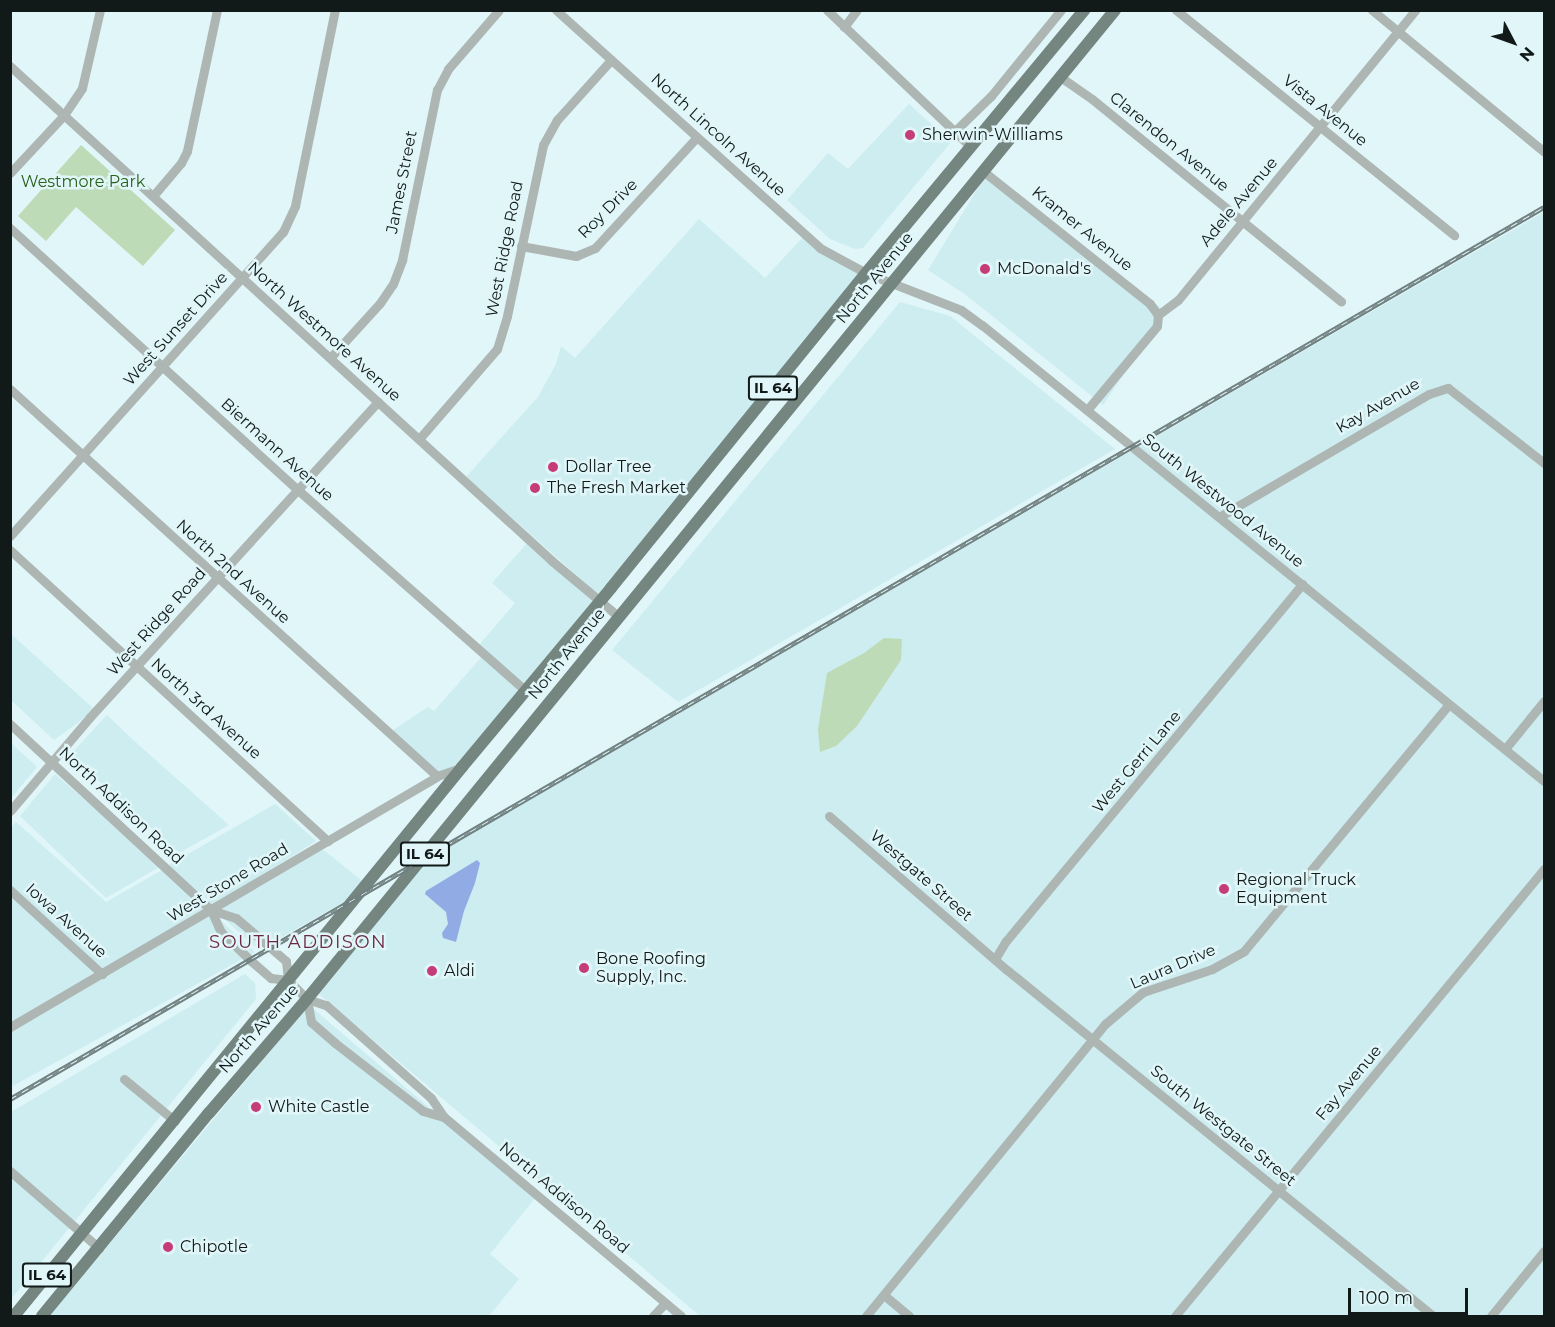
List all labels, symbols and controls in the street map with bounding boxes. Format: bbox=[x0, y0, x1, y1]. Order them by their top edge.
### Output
north arrow bbox=[1483, 12, 1543, 72]
text: N bbox=[1516, 43, 1538, 65]
street label: North Lincoln Avenue bbox=[647, 70, 789, 200]
street label: Vista Avenue bbox=[1279, 71, 1371, 151]
street label: Clarendon Avenue bbox=[1105, 88, 1233, 196]
place label: Sherwin-Williams bbox=[922, 125, 1063, 145]
marker: Sherwin-Williams bbox=[903, 128, 917, 142]
street label: James Street bbox=[383, 129, 421, 235]
street label: Adele Avenue bbox=[1196, 154, 1282, 250]
park label: Westmore Park bbox=[21, 172, 145, 192]
street label: Roy Drive bbox=[574, 175, 642, 243]
street label: West Ridge Road bbox=[482, 179, 528, 319]
street label: Kramer Avenue bbox=[1028, 183, 1136, 275]
street label: North Avenue bbox=[832, 229, 918, 327]
street label: North Westmore Avenue bbox=[243, 258, 405, 406]
place label: McDonald's bbox=[997, 259, 1091, 279]
marker: McDonald's bbox=[978, 262, 992, 276]
street label: West Sunset Drive bbox=[120, 268, 232, 390]
street label: Kay Avenue bbox=[1333, 374, 1423, 438]
road number: IL 64 bbox=[748, 376, 798, 400]
street label: Biermann Avenue bbox=[217, 394, 337, 506]
street label: South Westwood Avenue bbox=[1138, 430, 1308, 572]
place label: Dollar Tree bbox=[565, 457, 651, 477]
marker: Dollar Tree bbox=[546, 460, 560, 474]
place label: The Fresh Market bbox=[547, 478, 686, 498]
marker: The Fresh Market bbox=[528, 481, 542, 495]
street label: North 2nd Avenue bbox=[172, 516, 294, 628]
street label: West Ridge Road bbox=[104, 564, 210, 680]
street label: North Avenue bbox=[524, 605, 610, 703]
street label: North 3rd Avenue bbox=[147, 654, 265, 764]
street label: West Gerri Lane bbox=[1089, 707, 1185, 817]
street label: North Addison Road bbox=[55, 743, 187, 869]
street label: Westgate Street bbox=[866, 826, 976, 926]
street label: West Stone Road bbox=[164, 839, 292, 927]
road number: IL 64 bbox=[400, 842, 450, 866]
place label: Regional Truck Equipment bbox=[1236, 870, 1356, 908]
street label: Iowa Avenue bbox=[22, 880, 110, 962]
marker: Regional Truck Equipment bbox=[1217, 882, 1231, 896]
district label: SOUTH ADDISON bbox=[209, 931, 387, 953]
street label: Laura Drive bbox=[1127, 940, 1219, 994]
place label: Bone Roofing Supply, Inc. bbox=[596, 949, 706, 987]
place label: Aldi bbox=[444, 961, 475, 981]
marker: Bone Roofing Supply, Inc. bbox=[577, 961, 591, 975]
marker: Aldi bbox=[425, 964, 439, 978]
street label: North Avenue bbox=[215, 981, 303, 1077]
street label: Fay Avenue bbox=[1312, 1042, 1386, 1124]
street label: South Westgate Street bbox=[1146, 1061, 1300, 1191]
place label: White Castle bbox=[268, 1097, 369, 1117]
marker: White Castle bbox=[249, 1100, 263, 1114]
street label: North Addison Road bbox=[495, 1138, 633, 1258]
place label: Chipotle bbox=[180, 1237, 248, 1257]
marker: Chipotle bbox=[161, 1240, 175, 1254]
road number: IL 64 bbox=[22, 1263, 72, 1287]
scale bar bbox=[1351, 1276, 1471, 1314]
text: 100 m bbox=[1359, 1287, 1413, 1309]

